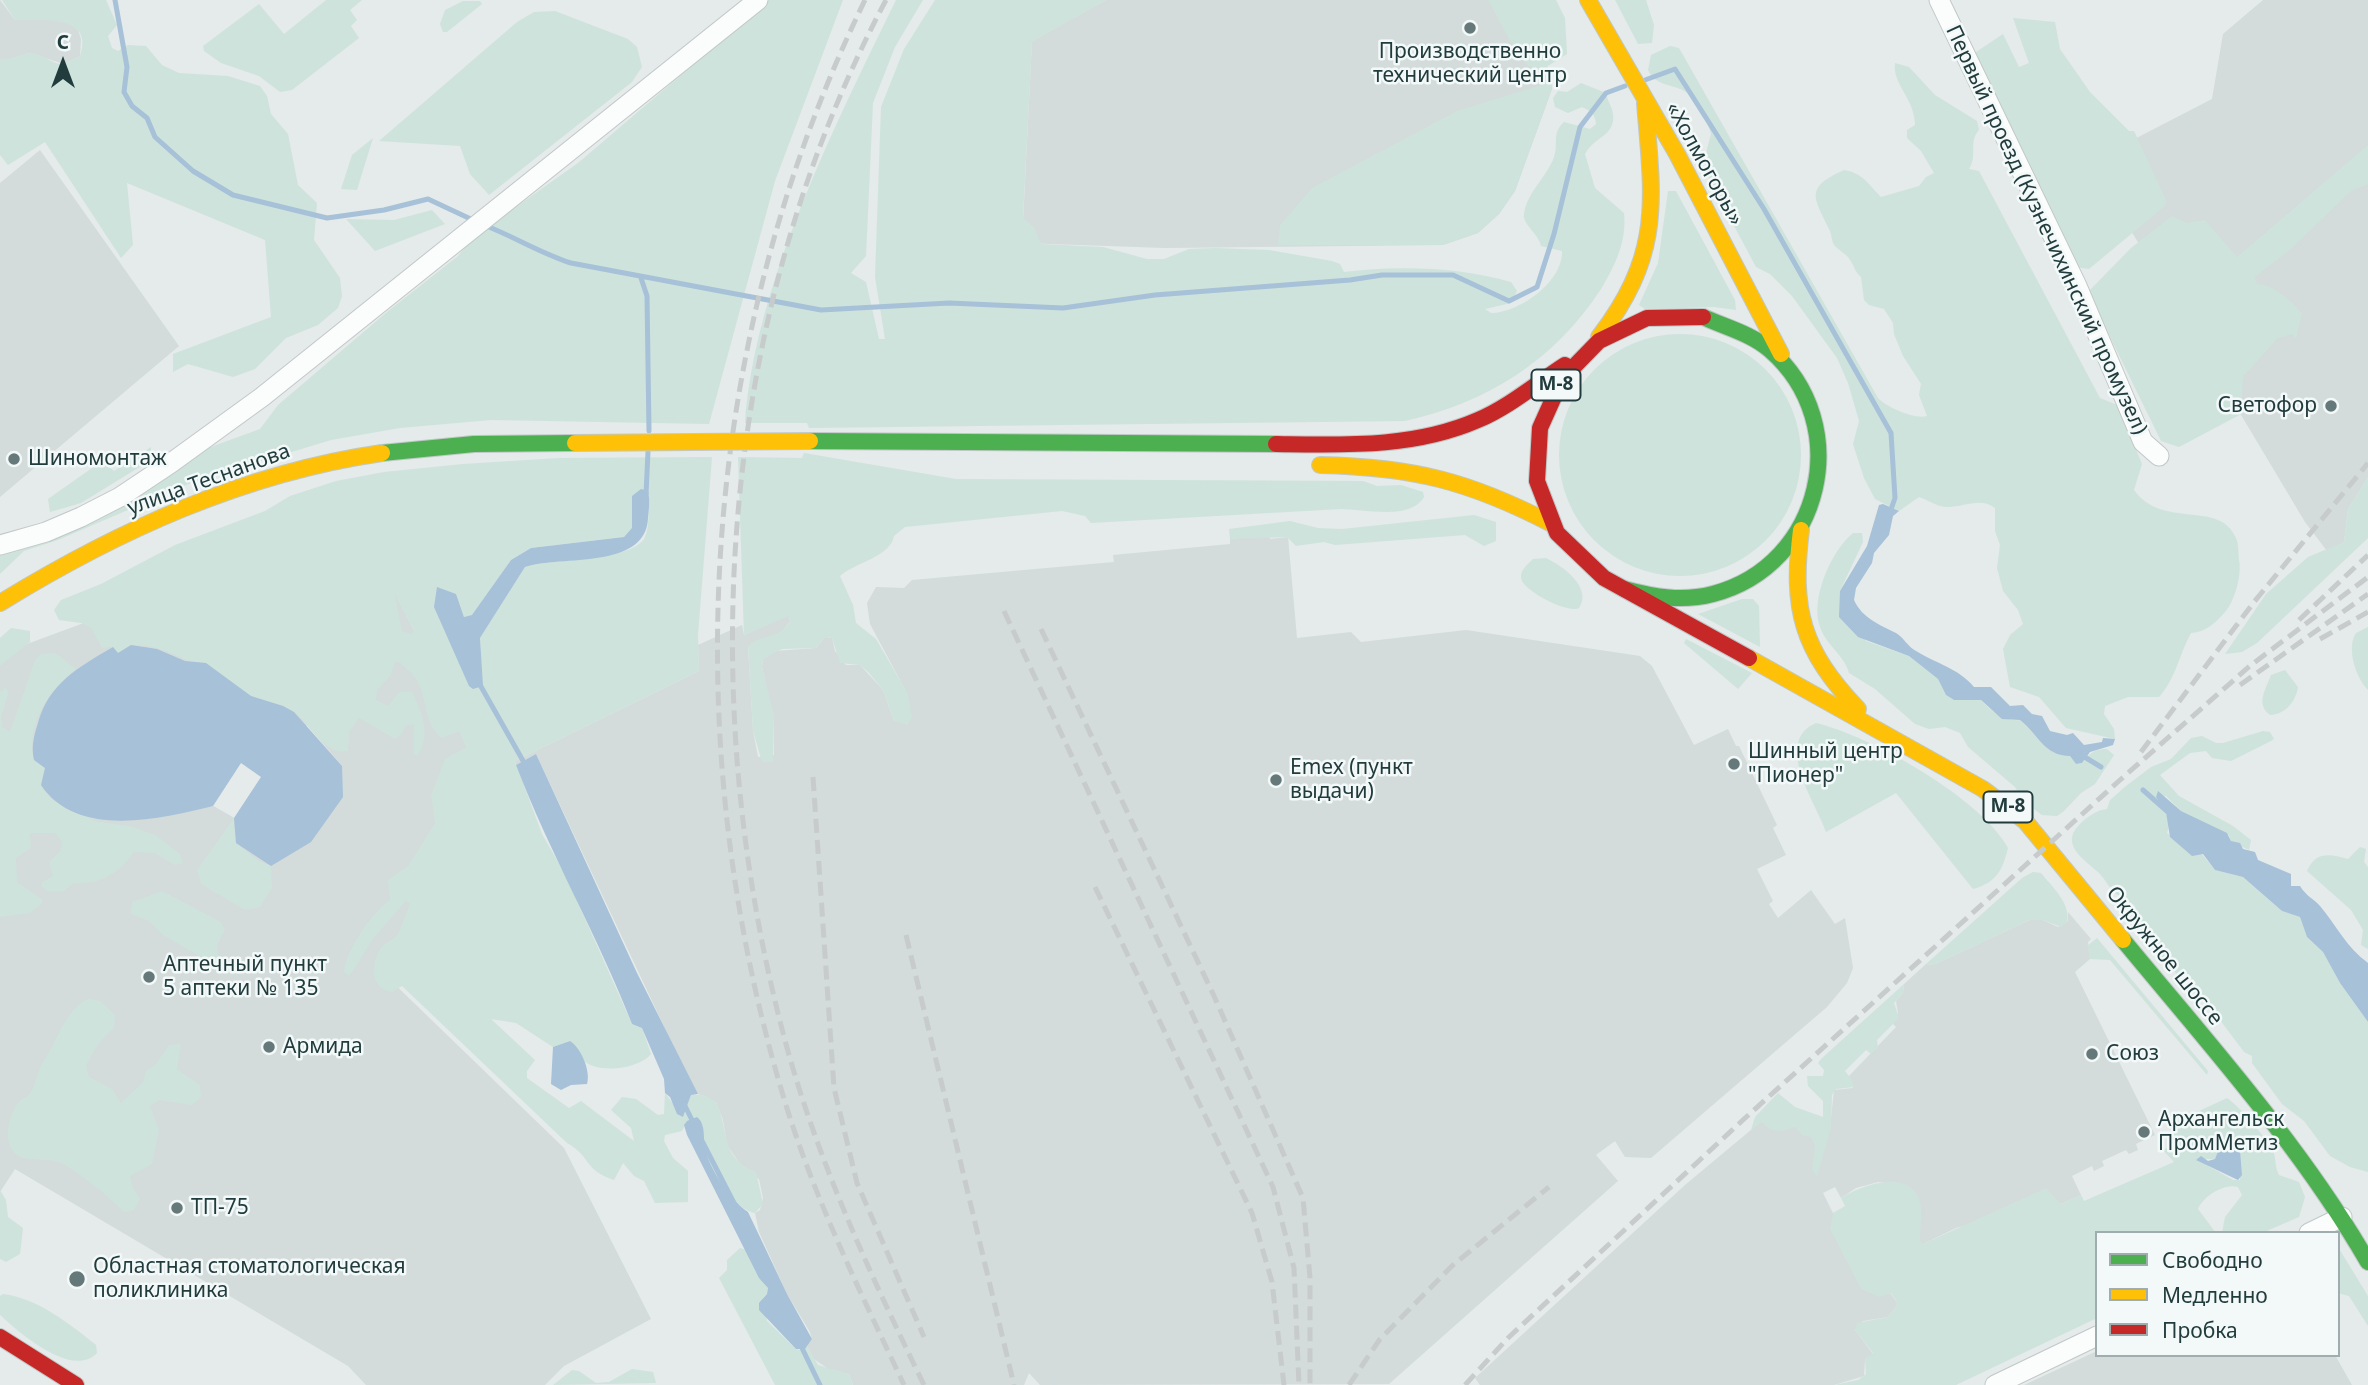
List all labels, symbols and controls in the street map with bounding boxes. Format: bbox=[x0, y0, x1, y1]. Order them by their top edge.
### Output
marker: Производственно технический центр bbox=[1462, 20, 1478, 36]
street label: Первый проезд (Кузнечихинский промузел) bbox=[1940, 21, 2152, 439]
north arrow bbox=[28, 28, 98, 98]
text: С bbox=[57, 29, 69, 55]
place label: Производственно технический центр bbox=[1373, 39, 1567, 89]
street label: «Холмогоры» bbox=[1660, 98, 1748, 230]
road number: М-8 bbox=[1532, 370, 1580, 400]
place label: Светофор bbox=[2218, 393, 2317, 419]
marker: Светофор bbox=[2323, 398, 2339, 414]
street label: улица Теснанова bbox=[124, 439, 294, 521]
place label: Шиномонтаж bbox=[28, 446, 167, 472]
marker: Шиномонтаж bbox=[6, 451, 22, 467]
place label: Шинный центр "Пионер" bbox=[1748, 739, 1903, 789]
place label: Emex (пункт выдачи) bbox=[1290, 755, 1413, 805]
marker: Шинный центр "Пионер" bbox=[1726, 756, 1742, 772]
marker: Emex (пункт выдачи) bbox=[1268, 772, 1284, 788]
road number: М-8 bbox=[1983, 792, 2032, 822]
street label: Окружное шоссе bbox=[2100, 881, 2228, 1031]
place label: Аптечный пункт 5 аптеки № 135 bbox=[163, 952, 327, 1002]
marker: Аптечный пункт 5 аптеки № 135 bbox=[141, 969, 157, 985]
place label: Армида bbox=[283, 1034, 363, 1060]
marker: Армида bbox=[261, 1039, 277, 1055]
place label: Союз bbox=[2106, 1041, 2159, 1067]
marker: Союз bbox=[2084, 1046, 2100, 1062]
place label: Архангельск ПромМетиз bbox=[2158, 1107, 2284, 1157]
marker: Архангельск ПромМетиз bbox=[2136, 1124, 2152, 1140]
place label: ТП-75 bbox=[191, 1195, 249, 1221]
marker: ТП-75 bbox=[169, 1200, 185, 1216]
legend bbox=[2095, 1231, 2340, 1357]
text: Свободно bbox=[2162, 1246, 2263, 1274]
place label: Областная стоматологическая поликлиника bbox=[93, 1254, 406, 1304]
marker: Областная стоматологическая поликлиника bbox=[67, 1269, 87, 1289]
text: Медленно bbox=[2162, 1281, 2268, 1309]
text: Пробка bbox=[2162, 1316, 2238, 1344]

